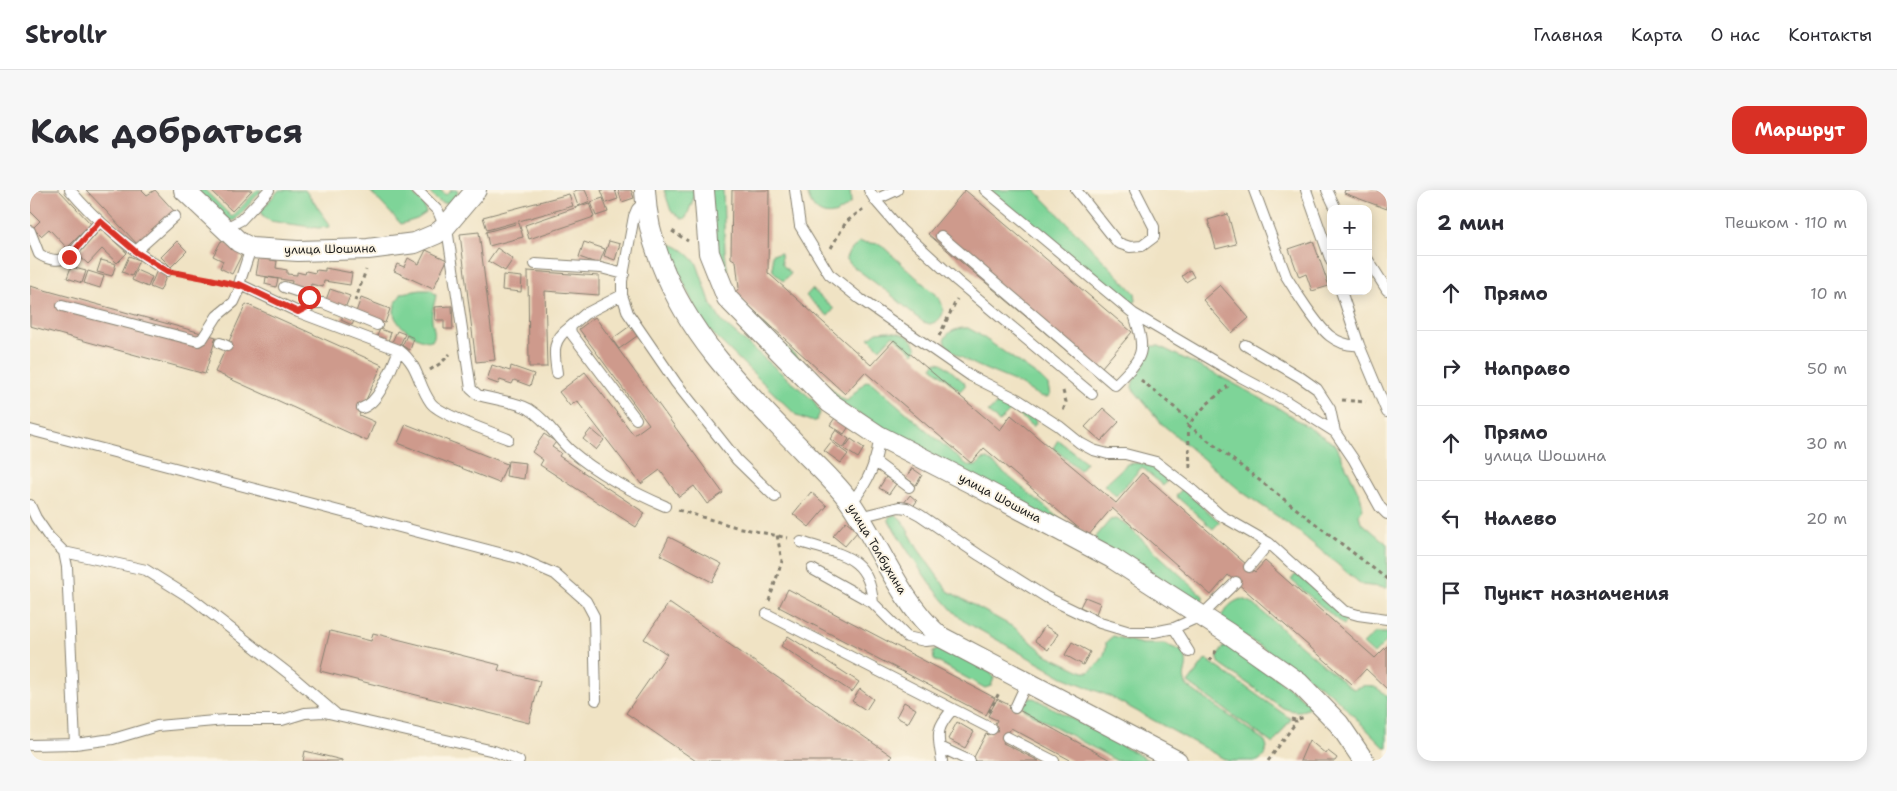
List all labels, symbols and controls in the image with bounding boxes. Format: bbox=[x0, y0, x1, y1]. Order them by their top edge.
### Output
text: Strollr bbox=[25, 19, 107, 51]
text: Главная bbox=[1533, 23, 1603, 47]
text: Карта bbox=[1631, 23, 1683, 47]
text: О нас bbox=[1711, 23, 1760, 47]
text: Контакты bbox=[1788, 23, 1872, 47]
button: Маршрут bbox=[1732, 106, 1867, 154]
text: Как добраться bbox=[30, 107, 303, 154]
map controls bbox=[1327, 205, 1372, 295]
button: + bbox=[1327, 205, 1372, 250]
text: 2 мин bbox=[1437, 209, 1504, 237]
text: Пешком · 110 m bbox=[1725, 212, 1847, 233]
street label: улица Шошина bbox=[284, 240, 377, 258]
route end bbox=[58, 246, 81, 269]
button: − bbox=[1327, 250, 1372, 295]
icon: ahead bbox=[1437, 279, 1465, 307]
text: Прямо bbox=[1484, 281, 1548, 306]
text: 10 m bbox=[1810, 283, 1847, 304]
route start bbox=[298, 286, 321, 309]
icon: right bbox=[1437, 354, 1465, 382]
text: Направо bbox=[1484, 356, 1570, 381]
text: 50 m bbox=[1807, 358, 1847, 379]
text: Прямо bbox=[1484, 420, 1548, 445]
icon: ahead bbox=[1437, 429, 1465, 457]
text: 30 m bbox=[1806, 433, 1847, 454]
text: улица Шошина bbox=[1484, 445, 1606, 466]
street label: улица Шошина bbox=[956, 469, 1045, 527]
street label: улица Толбухина bbox=[844, 501, 911, 598]
icon: left bbox=[1437, 504, 1465, 532]
text: Налево bbox=[1484, 506, 1557, 531]
text: 20 m bbox=[1806, 508, 1847, 529]
icon: arrive bbox=[1437, 579, 1465, 607]
text: Пункт назначения bbox=[1484, 581, 1669, 606]

